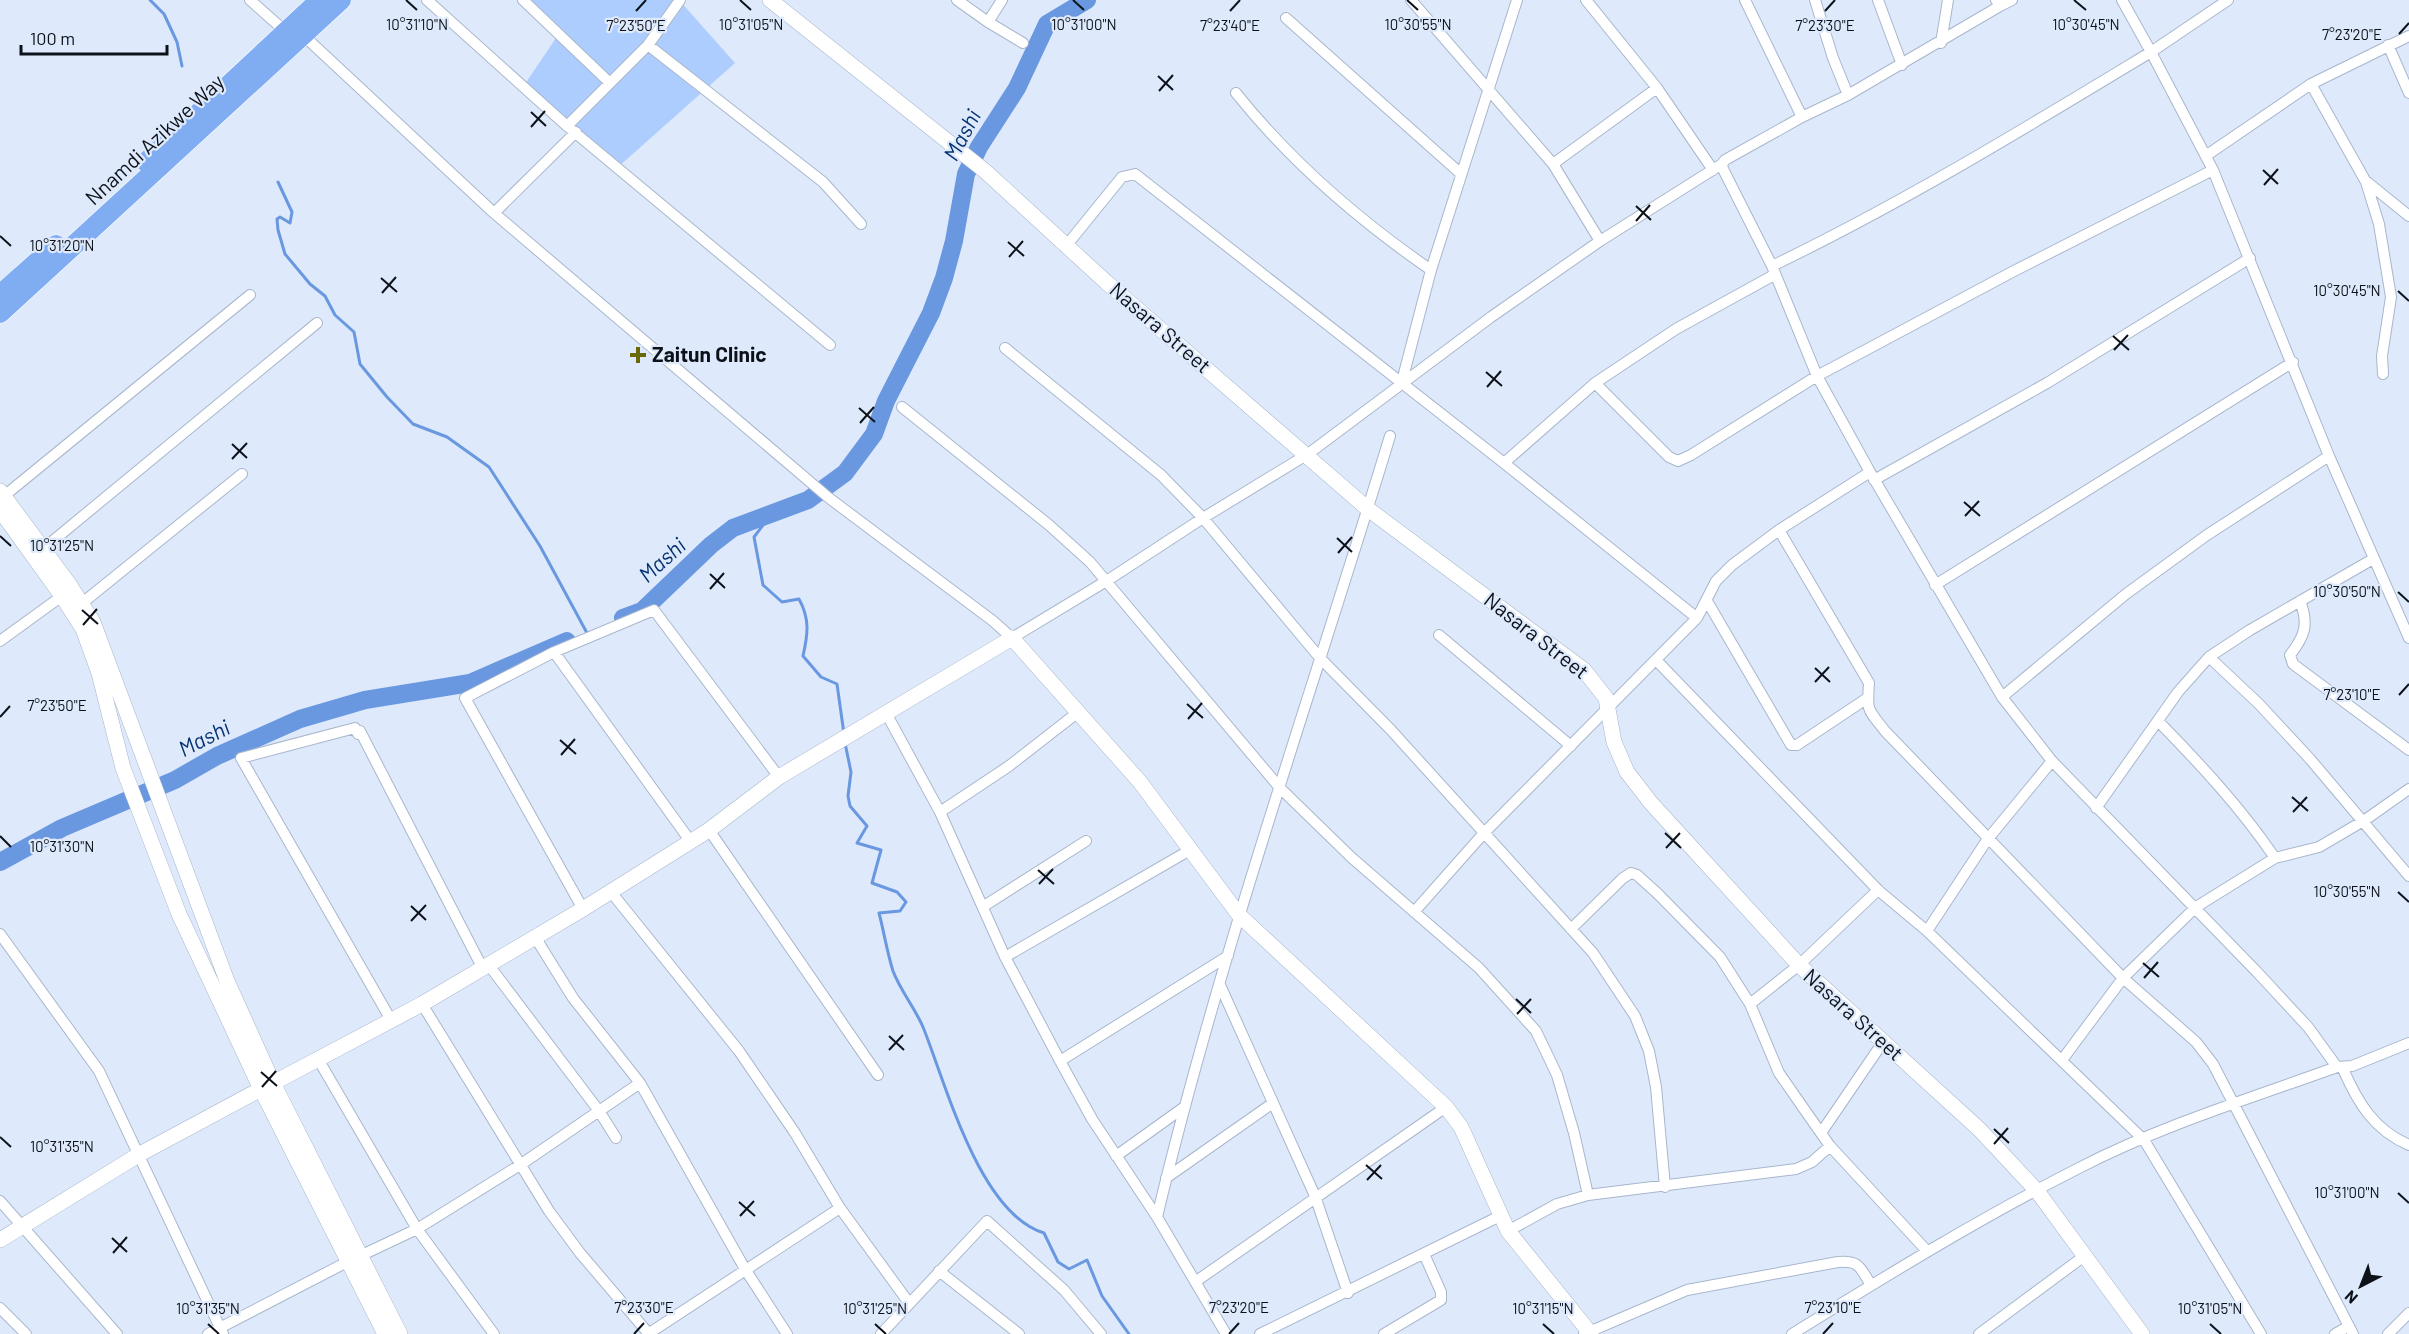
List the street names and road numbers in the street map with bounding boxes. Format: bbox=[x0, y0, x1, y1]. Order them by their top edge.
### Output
street label: Nnamdi Azikwe Way bbox=[79, 68, 229, 210]
street label: Nasara Street bbox=[1105, 276, 1217, 378]
street label: Nasara Street bbox=[1480, 586, 1594, 683]
street label: Nasara Street bbox=[1799, 963, 1909, 1065]

